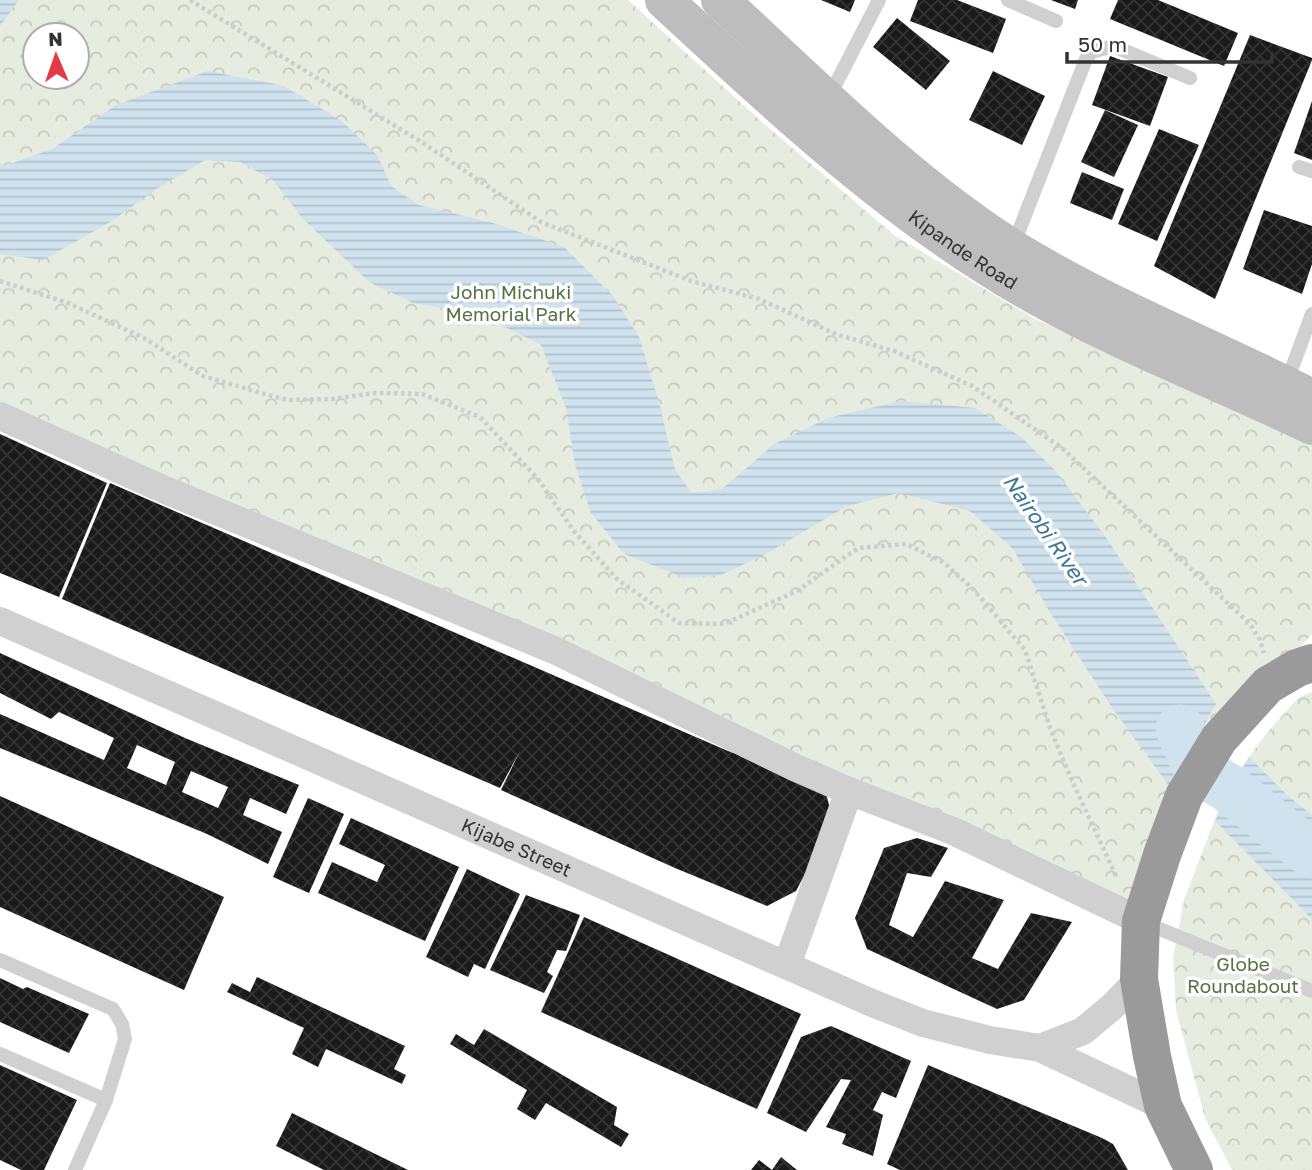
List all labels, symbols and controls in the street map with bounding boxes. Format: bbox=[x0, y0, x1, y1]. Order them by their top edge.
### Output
north arrow bbox=[21, 21, 91, 91]
scale bar bbox=[1067, 21, 1272, 65]
text: N bbox=[48, 27, 63, 50]
text: 50 m bbox=[1078, 31, 1127, 57]
street label: Kipande Road bbox=[904, 204, 1022, 294]
park label: John Michuki Memorial Park bbox=[446, 280, 577, 325]
water label: Nairobi River bbox=[998, 469, 1095, 592]
street label: Kijabe Street bbox=[458, 813, 575, 881]
park label: Globe Roundabout bbox=[1187, 952, 1299, 997]

